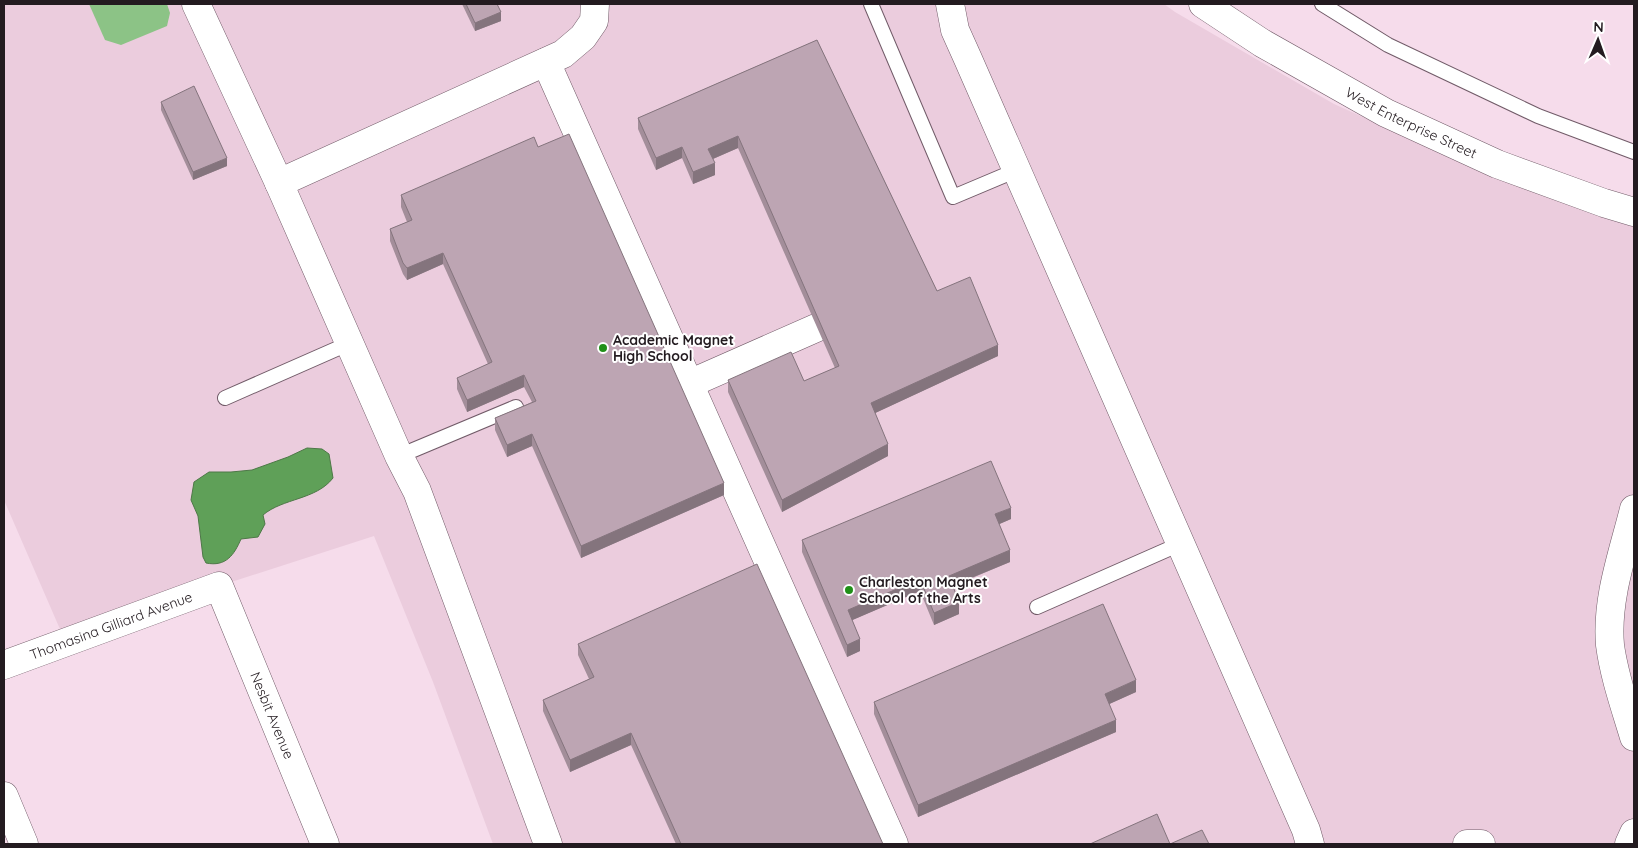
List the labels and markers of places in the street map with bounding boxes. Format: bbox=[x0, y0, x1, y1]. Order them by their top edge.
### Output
place label: Academic Magnet High School bbox=[613, 331, 734, 365]
marker: Academic Magnet High School bbox=[597, 342, 609, 354]
place label: Charleston Magnet School of the Arts bbox=[859, 573, 988, 607]
marker: Charleston Magnet School of the Arts bbox=[843, 584, 855, 596]

